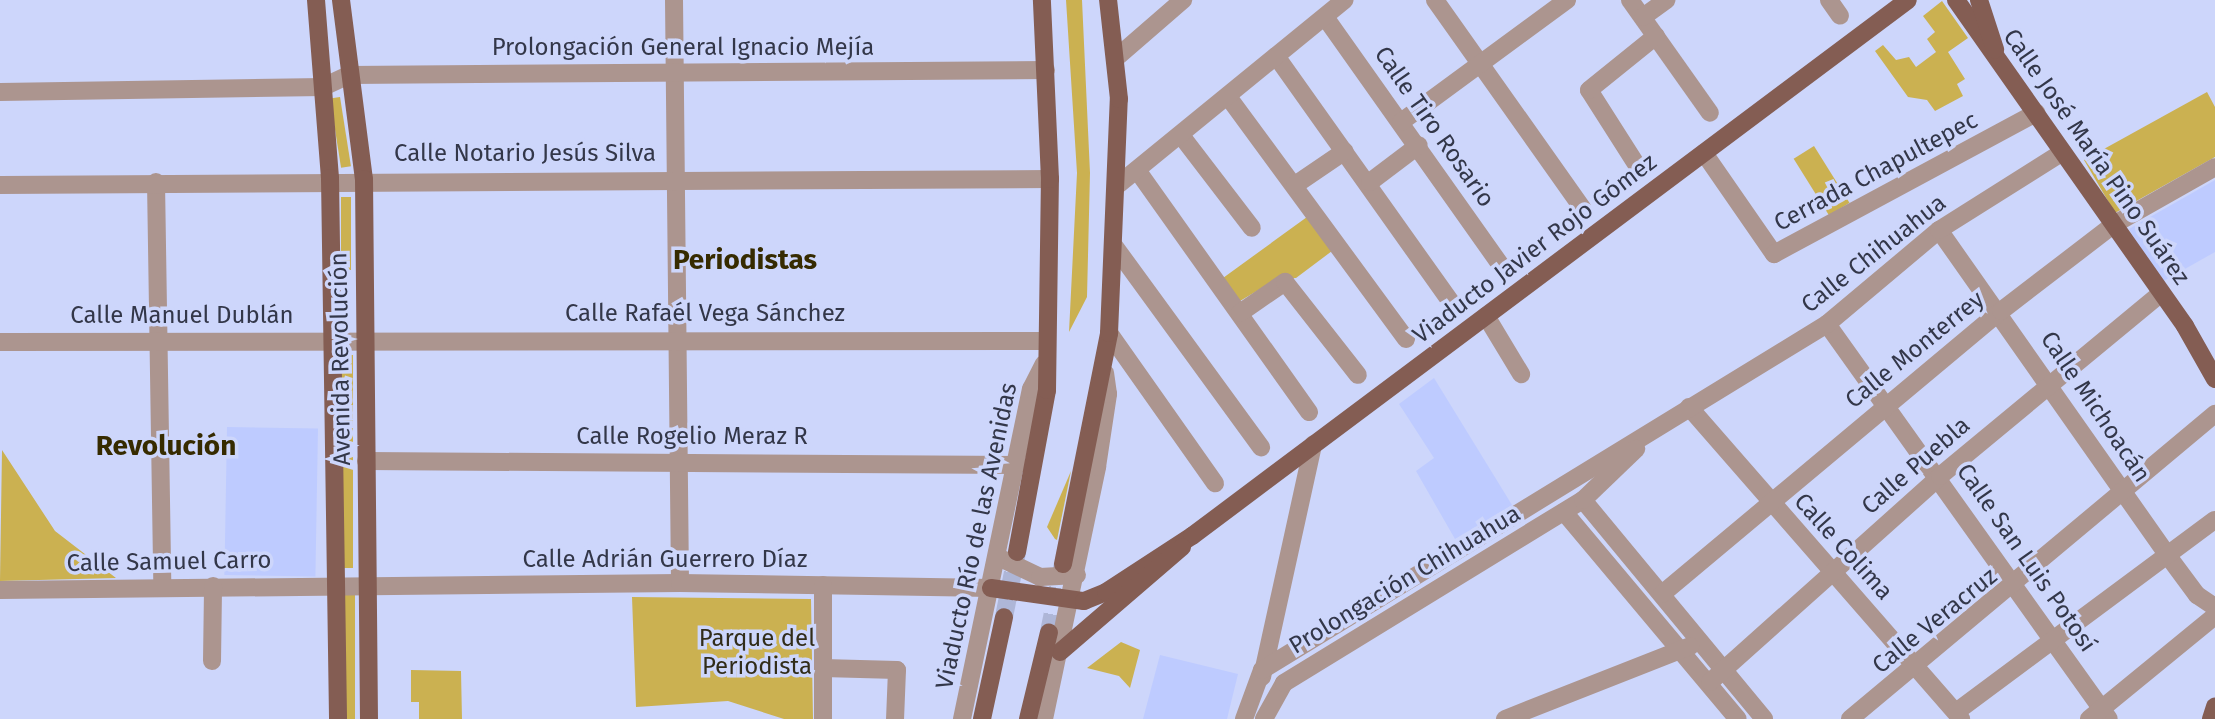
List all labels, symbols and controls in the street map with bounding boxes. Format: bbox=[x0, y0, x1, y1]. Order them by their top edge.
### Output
street label: Calle José María Pino Suárez bbox=[1997, 24, 2195, 290]
street label: Prolongación General Ignacio Mejía bbox=[492, 34, 874, 62]
street label: Calle Tiro Rosario bbox=[1368, 41, 1500, 213]
street label: Cerrada Chapultepec bbox=[1769, 106, 1983, 238]
street label: Calle Notario Jesús Silva bbox=[394, 140, 656, 168]
street label: Viaducto Javier Rojo Gómez bbox=[1408, 148, 1662, 350]
street label: Calle Chihuahua bbox=[1796, 189, 1952, 319]
district label: Periodistas bbox=[673, 243, 817, 277]
street label: Avenida Revolución bbox=[325, 252, 357, 466]
street label: Calle Monterrey bbox=[1840, 285, 1990, 415]
street label: Calle Rafaél Vega Sánchez bbox=[565, 300, 845, 328]
street label: Calle Manuel Dublán bbox=[70, 302, 294, 330]
street label: Calle Michoacán bbox=[2034, 326, 2156, 488]
street label: Viaducto Río de las Avenidas bbox=[930, 380, 1024, 692]
street label: Calle Puebla bbox=[1856, 411, 1976, 521]
street label: Calle Rogelio Meraz R bbox=[576, 423, 808, 451]
district label: Revolución bbox=[96, 429, 236, 463]
street label: Calle San Luis Potosí bbox=[1950, 458, 2102, 658]
street label: Calle Colima bbox=[1788, 488, 1898, 606]
street label: Prolongación Chihuahua bbox=[1284, 499, 1526, 661]
street label: Calle Samuel Carro bbox=[66, 546, 272, 578]
street label: Calle Adrián Guerrero Díaz bbox=[523, 546, 807, 574]
street label: Calle Veracruz bbox=[1867, 562, 2003, 680]
park label: Parque del Periodista bbox=[699, 625, 815, 681]

